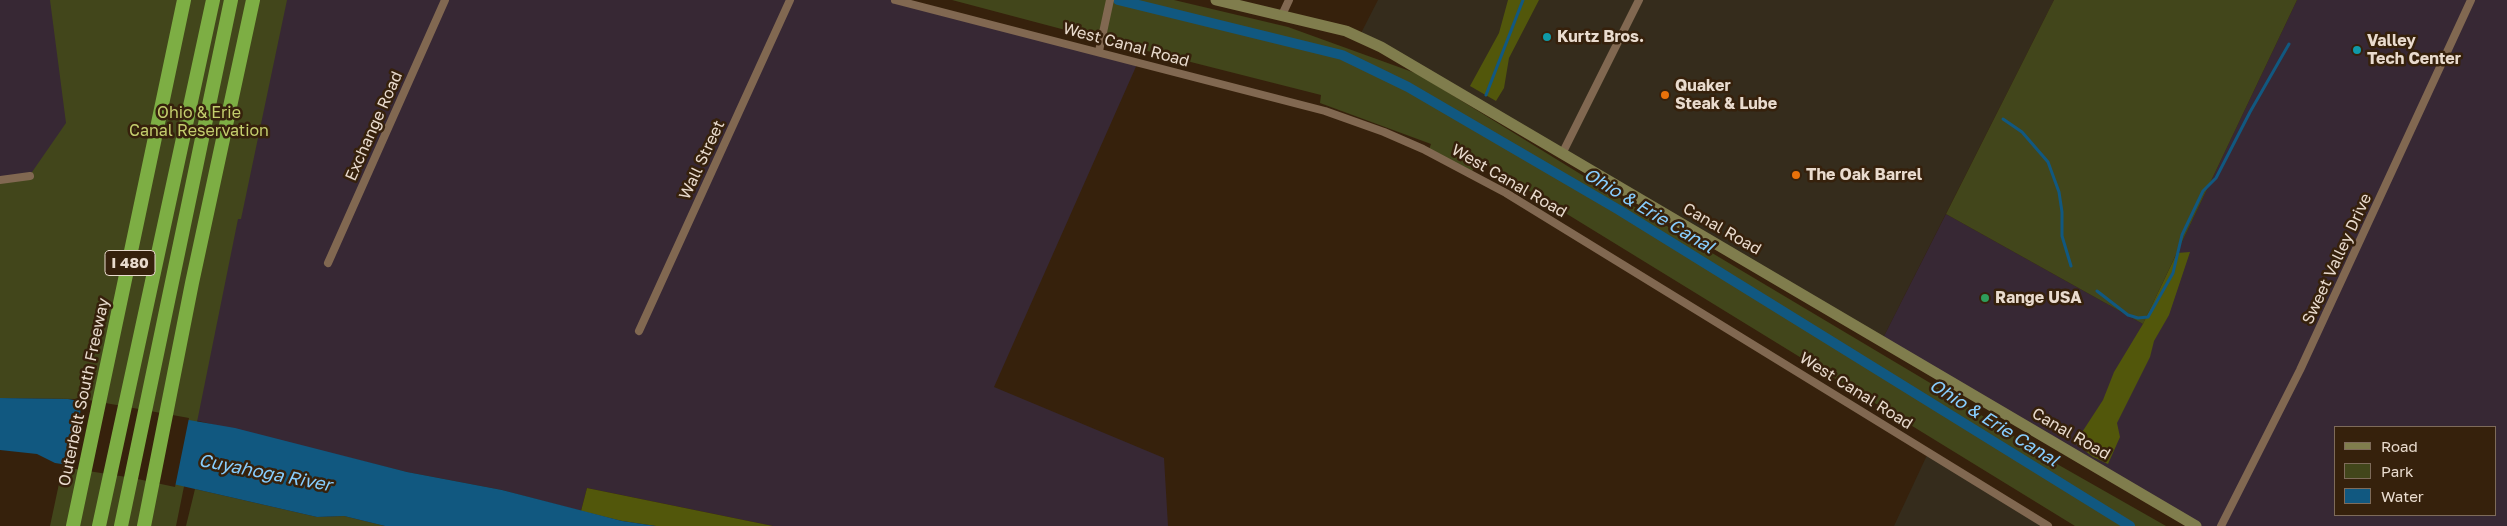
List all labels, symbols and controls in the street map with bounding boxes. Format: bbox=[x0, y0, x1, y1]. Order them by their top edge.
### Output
street label: West Canal Road bbox=[1061, 19, 1191, 71]
place label: Kurtz Bros. bbox=[1557, 27, 1644, 47]
marker: Kurtz Bros. bbox=[1541, 31, 1553, 43]
place label: Valley Tech Center bbox=[2367, 31, 2461, 69]
marker: Valley Tech Center bbox=[2351, 44, 2363, 56]
street label: Exchange Road bbox=[341, 68, 407, 184]
place label: Quaker Steak & Lube bbox=[1675, 76, 1777, 114]
marker: Quaker Steak & Lube bbox=[1659, 89, 1671, 101]
park label: Ohio & Erie Canal Reservation bbox=[129, 103, 269, 141]
street label: Wall Street bbox=[675, 117, 729, 203]
street label: West Canal Road bbox=[1448, 140, 1570, 222]
water label: Ohio & Erie Canal bbox=[1580, 164, 1718, 258]
place label: The Oak Barrel bbox=[1806, 165, 1922, 185]
marker: The Oak Barrel bbox=[1790, 169, 1802, 181]
street label: Sweet Valley Drive bbox=[2298, 190, 2376, 328]
street label: Canal Road bbox=[1679, 199, 1765, 259]
road number: I 480 bbox=[105, 250, 155, 276]
place label: Range USA bbox=[1995, 288, 2082, 308]
marker: Range USA bbox=[1979, 292, 1991, 304]
street label: Outerbelt South Freeway bbox=[55, 296, 113, 488]
street label: West Canal Road bbox=[1796, 348, 1916, 434]
water label: Ohio & Erie Canal bbox=[1925, 375, 2063, 471]
street label: Canal Road bbox=[2028, 404, 2114, 464]
legend bbox=[2334, 426, 2497, 516]
text: Road bbox=[2381, 437, 2418, 455]
water label: Cuyahoga River bbox=[197, 450, 333, 496]
text: Park bbox=[2381, 462, 2413, 480]
text: Water bbox=[2381, 487, 2424, 505]

